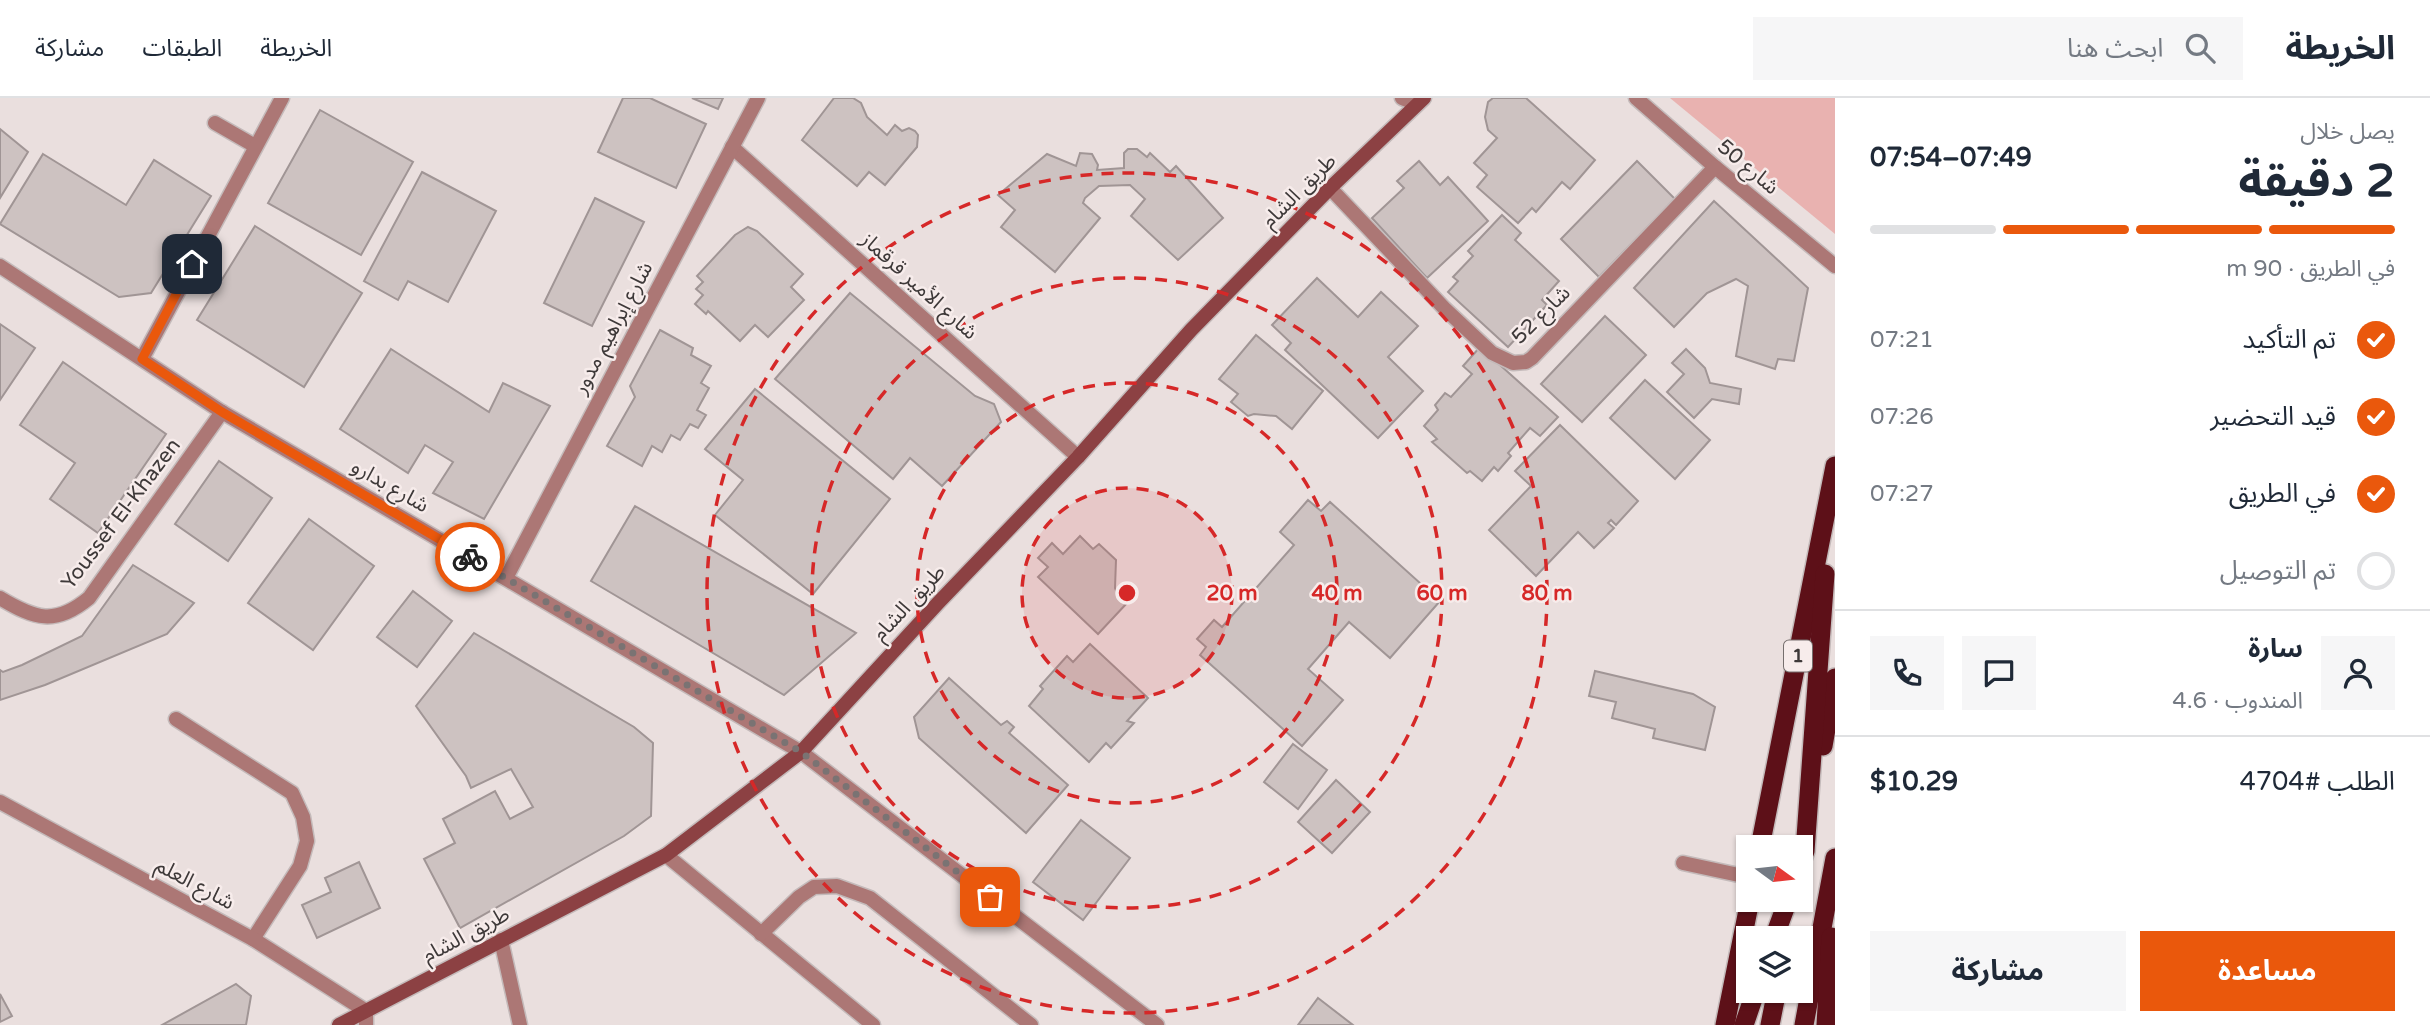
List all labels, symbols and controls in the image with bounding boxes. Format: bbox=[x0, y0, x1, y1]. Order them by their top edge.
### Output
search box bbox=[1753, 17, 2243, 80]
icon: search bbox=[2181, 29, 2219, 67]
text: الخريطة bbox=[2285, 29, 2395, 68]
text: ابحث هنا bbox=[2067, 33, 2163, 64]
text: مشاركة bbox=[35, 34, 104, 63]
text: الطبقات bbox=[142, 34, 222, 63]
text: الخريطة bbox=[260, 34, 332, 63]
text: يصل خلال bbox=[2300, 118, 2395, 146]
street label: شارع 50 bbox=[1711, 134, 1784, 201]
text: 07:49–07:54 bbox=[1870, 142, 2032, 173]
street label: طريق الشام bbox=[1257, 149, 1344, 236]
text: 2 دقيقة bbox=[2238, 154, 2395, 209]
street label: شارع الأمير قرقماز bbox=[853, 226, 983, 347]
pin bbox=[162, 234, 222, 294]
icon: home bbox=[173, 245, 211, 283]
text: في الطريق · 90 m bbox=[2226, 255, 2395, 283]
street label: شارع إبراهيم مدور bbox=[567, 258, 660, 400]
street label: شارع 52 bbox=[1506, 280, 1577, 351]
icon: check bbox=[2357, 321, 2395, 359]
text: تم التأكيد bbox=[2242, 324, 2336, 355]
text: 07:21 bbox=[1870, 326, 1934, 354]
icon: check bbox=[2357, 398, 2395, 436]
text: قيد التحضير bbox=[2210, 401, 2336, 432]
text: 07:26 bbox=[1870, 403, 1934, 431]
street label: Youssef El-Khazen bbox=[56, 434, 186, 594]
street label: شارع بدارو bbox=[346, 454, 433, 520]
icon: check bbox=[2357, 475, 2395, 513]
text: في الطريق bbox=[2229, 478, 2336, 509]
text: 07:27 bbox=[1870, 480, 1934, 508]
courier bbox=[435, 522, 505, 592]
icon: bike bbox=[451, 538, 489, 576]
text: تم التوصيل bbox=[2220, 555, 2336, 586]
street label: طريق الشام bbox=[867, 560, 953, 648]
centre of rings bbox=[1115, 581, 1139, 605]
text: 20 m bbox=[1206, 581, 1258, 606]
text: 40 m bbox=[1311, 581, 1363, 606]
text: 60 m bbox=[1416, 581, 1468, 606]
text: 80 m bbox=[1521, 581, 1573, 606]
text: سارة bbox=[2248, 633, 2303, 664]
button: phone bbox=[1870, 636, 1944, 710]
button: chat bbox=[1962, 636, 2036, 710]
button: person bbox=[2321, 636, 2395, 710]
road number: 1 bbox=[1784, 640, 1812, 671]
text: المندوب · 4.6 bbox=[2172, 687, 2303, 715]
text: $10.29 bbox=[1870, 766, 1958, 797]
text: الطلب #4704 bbox=[2239, 766, 2395, 797]
north arrow bbox=[1736, 835, 1813, 912]
map controls bbox=[1736, 835, 1813, 1003]
street label: شارع العلم bbox=[150, 853, 239, 917]
pin bbox=[960, 867, 1020, 927]
icon: bag bbox=[971, 878, 1009, 916]
street label: طريق الشام bbox=[418, 902, 515, 971]
button: layers bbox=[1736, 926, 1813, 1003]
button: مشاركة bbox=[1870, 931, 2126, 1011]
button: مساعدة bbox=[2140, 931, 2395, 1011]

